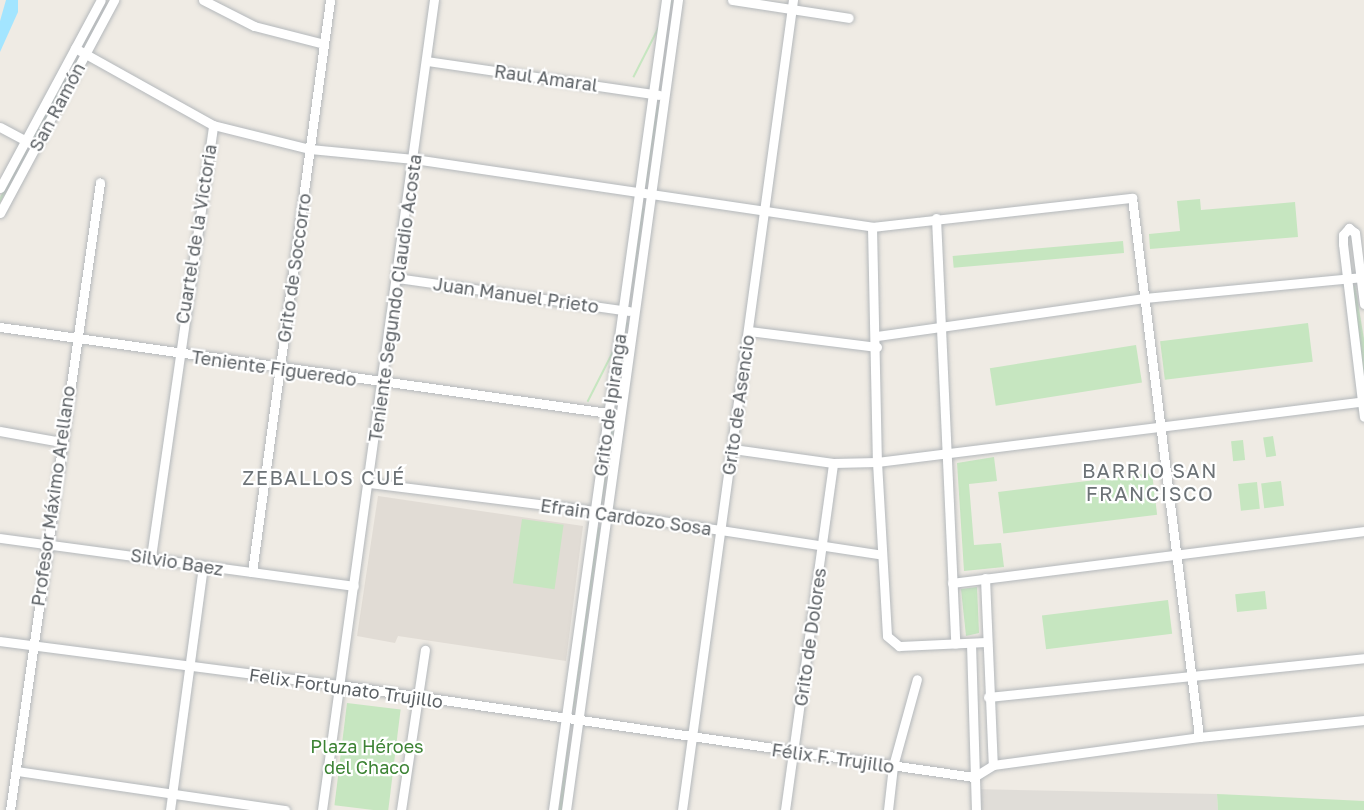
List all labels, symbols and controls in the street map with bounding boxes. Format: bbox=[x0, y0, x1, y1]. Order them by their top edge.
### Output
street label: San Ramón bbox=[25, 59, 89, 155]
street label: Raul Amaral bbox=[493, 60, 599, 96]
street label: Cuartel de la Victoria bbox=[171, 143, 221, 325]
street label: Teniente Segundo Claudio Acosta bbox=[364, 153, 426, 443]
street label: Grito de Soccorro bbox=[273, 192, 315, 344]
street label: Juan Manuel Prieto bbox=[432, 273, 600, 317]
street label: Grito de Ipiranga bbox=[589, 332, 631, 478]
street label: Grito de Asencio bbox=[717, 333, 759, 477]
street label: Teniente Figueredo bbox=[190, 346, 358, 390]
street label: Profesor Máximo Arellano bbox=[27, 384, 79, 608]
district label: BARRIO SAN FRANCISCO bbox=[1082, 458, 1218, 505]
district label: ZEBALLOS CUÉ bbox=[242, 465, 406, 489]
street label: Efrain Cardozo Sosa bbox=[539, 494, 713, 540]
street label: Silvio Baez bbox=[129, 544, 225, 580]
street label: Grito de Dolores bbox=[790, 566, 830, 708]
street label: Felix Fortunato Trujillo bbox=[248, 664, 444, 712]
park label: Plaza Héroes del Chaco bbox=[310, 736, 424, 778]
street label: Félix F. Trujillo bbox=[770, 739, 896, 777]

